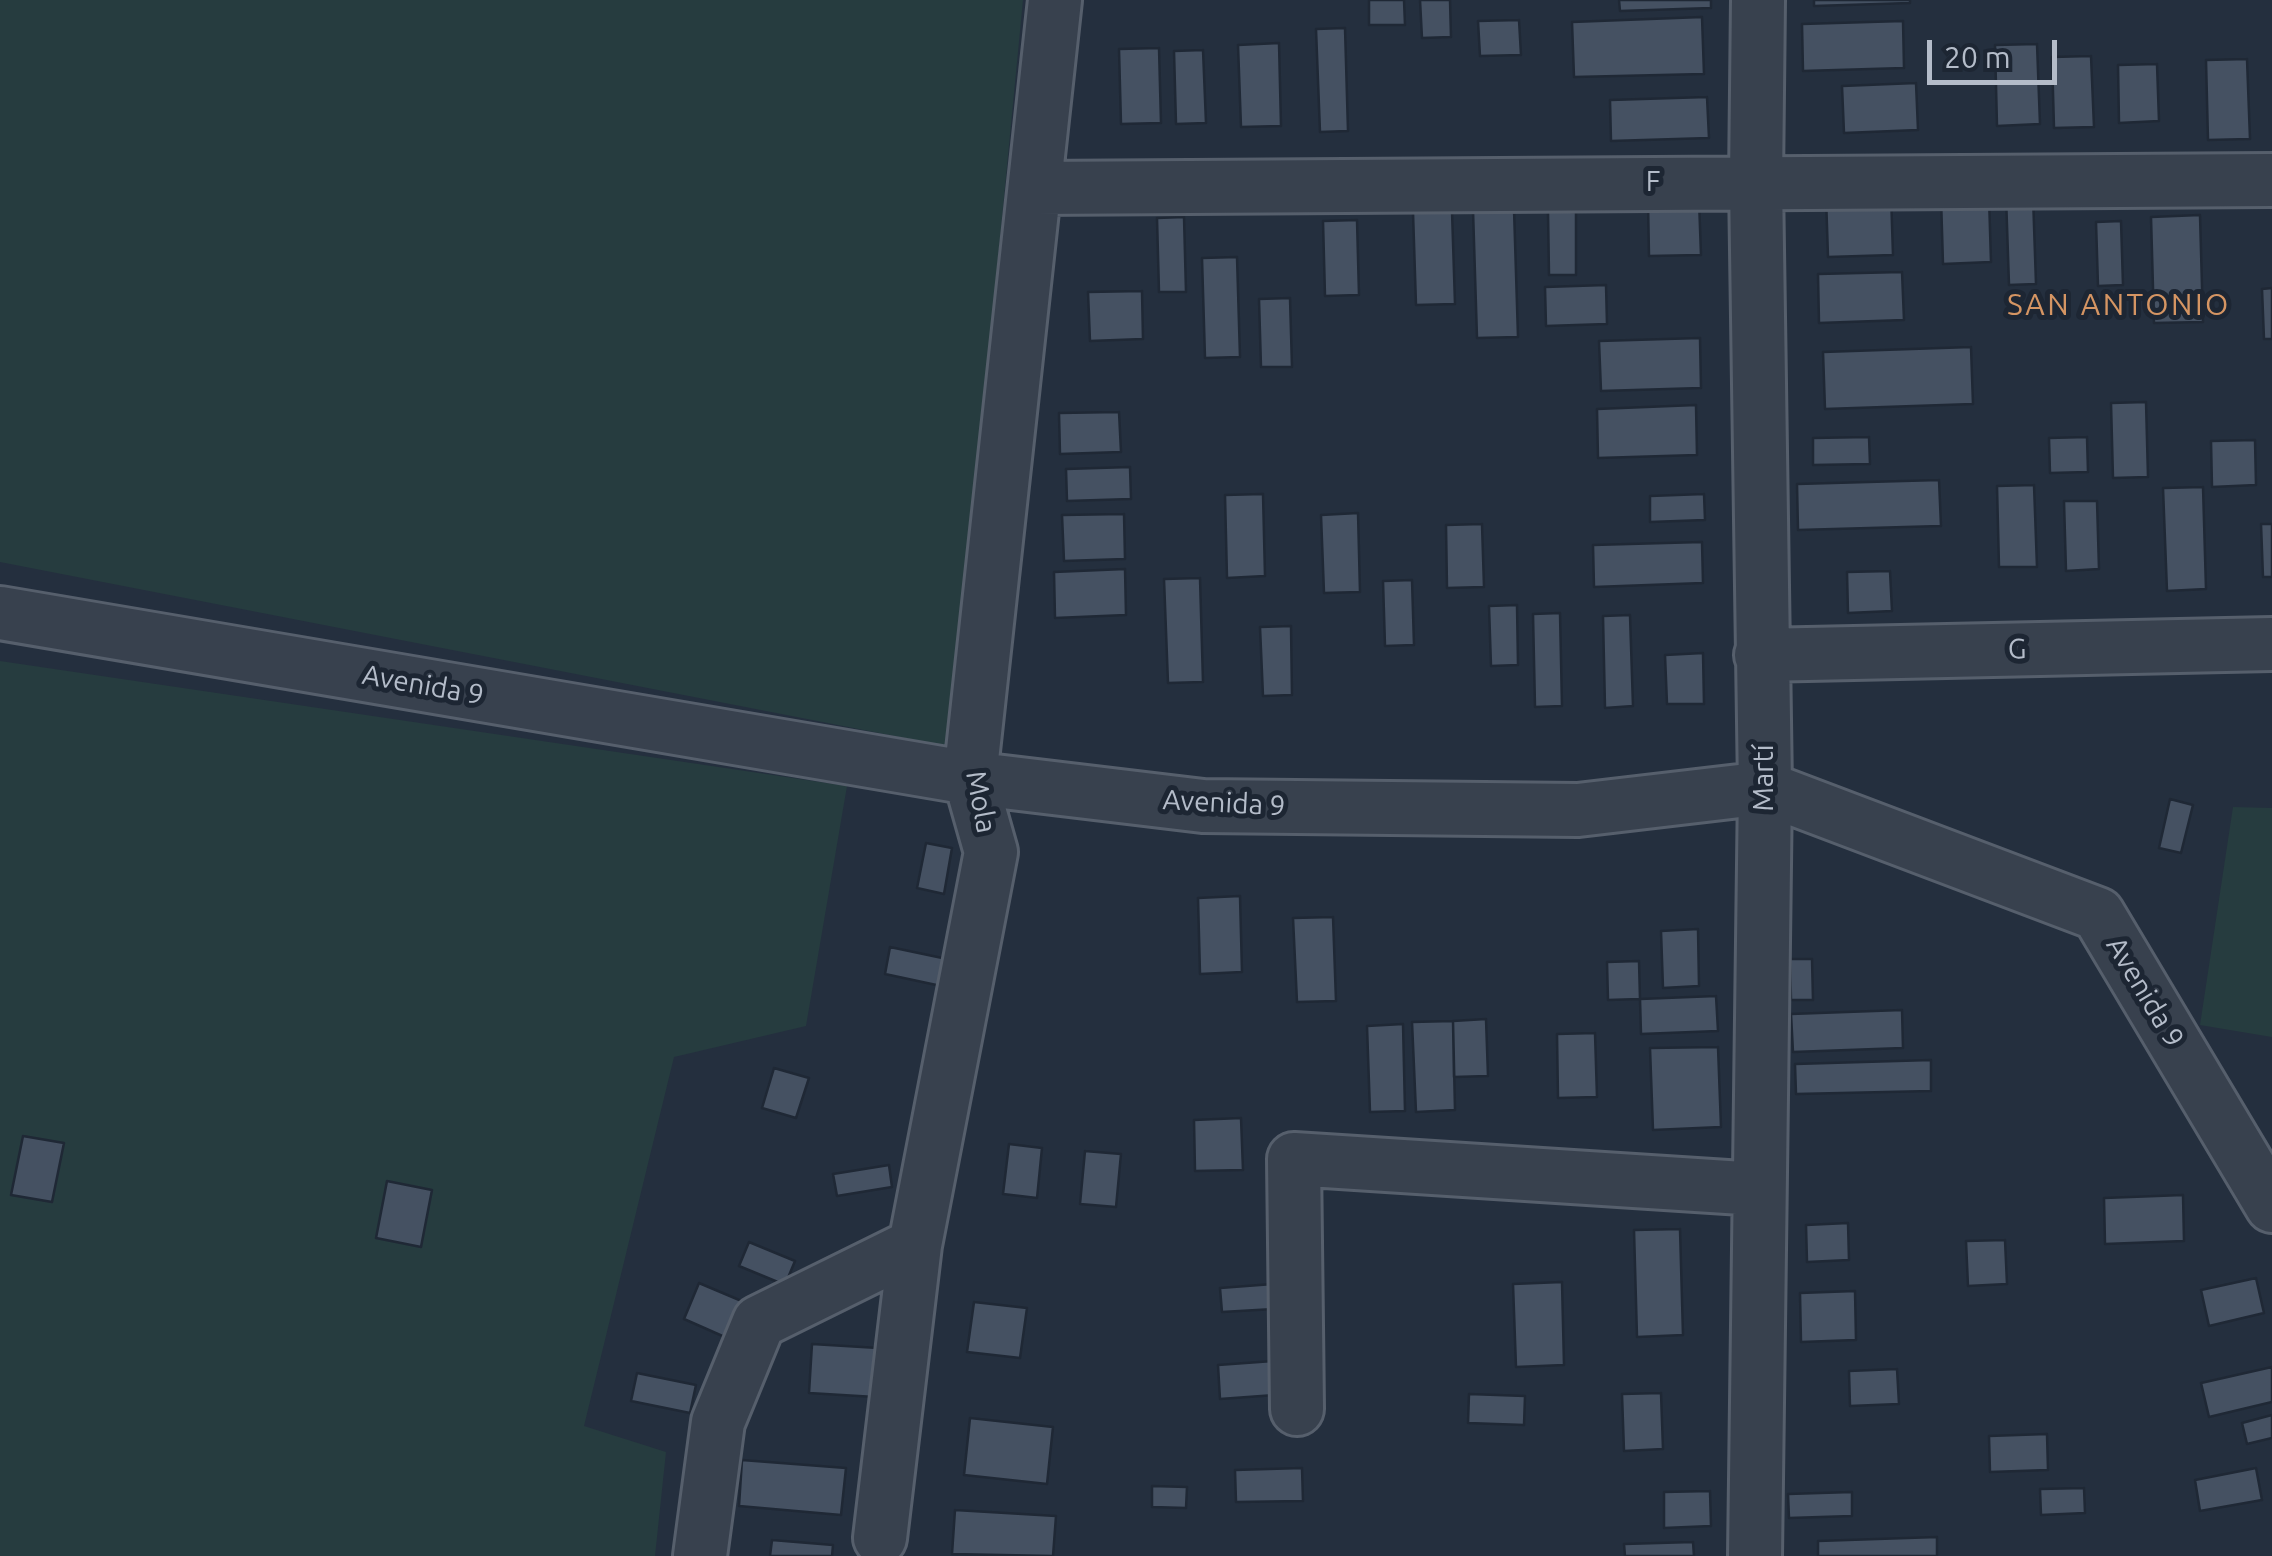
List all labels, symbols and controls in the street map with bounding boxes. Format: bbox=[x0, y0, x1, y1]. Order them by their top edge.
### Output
scale bar bbox=[1932, 20, 2062, 82]
text: 20 m bbox=[1944, 40, 2011, 74]
street label: F bbox=[1646, 165, 1660, 199]
district label: SAN ANTONIO bbox=[2007, 287, 2231, 323]
street label: G bbox=[2007, 632, 2027, 666]
street label: Avenida 9 bbox=[360, 658, 486, 712]
street label: Martí bbox=[1747, 744, 1781, 812]
street label: Mola bbox=[959, 768, 1003, 836]
street label: Avenida 9 bbox=[1162, 783, 1286, 823]
street label: Avenida 9 bbox=[2099, 931, 2191, 1053]

